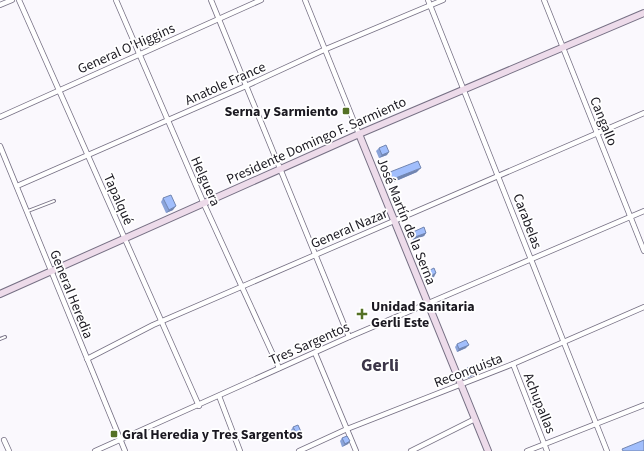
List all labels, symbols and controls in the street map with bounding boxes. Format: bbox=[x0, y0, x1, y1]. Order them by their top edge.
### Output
street label: General O'Higgins bbox=[75, 18, 178, 79]
street label: Anatole France bbox=[182, 57, 269, 111]
street label: Presidente Domingo F. Sarmiento bbox=[223, 92, 410, 190]
street label: Cangallo bbox=[584, 94, 622, 149]
place label: Serna y Sarmiento bbox=[224, 102, 338, 122]
marker: Serna y Sarmiento bbox=[341, 106, 351, 116]
street label: Helguera bbox=[185, 153, 225, 210]
street label: José Martín de la Serna bbox=[371, 155, 441, 288]
street label: Tapalqué bbox=[98, 171, 138, 228]
street label: Carabelas bbox=[507, 191, 547, 252]
street label: General Nazar bbox=[308, 204, 391, 254]
street label: General Heredia bbox=[44, 247, 98, 342]
place label: Unidad Sanitaria Gerli Este bbox=[371, 297, 475, 333]
marker: Unidad Sanitaria Gerli Este bbox=[356, 308, 368, 320]
street label: Tres Sargentos bbox=[266, 317, 353, 371]
street label: Reconquista bbox=[431, 349, 506, 393]
district label: Gerli bbox=[361, 353, 399, 378]
street label: Achupallas bbox=[518, 370, 560, 437]
place label: Gral Heredia y Tres Sargentos bbox=[122, 425, 303, 445]
marker: Gral Heredia y Tres Sargentos bbox=[109, 429, 119, 439]

